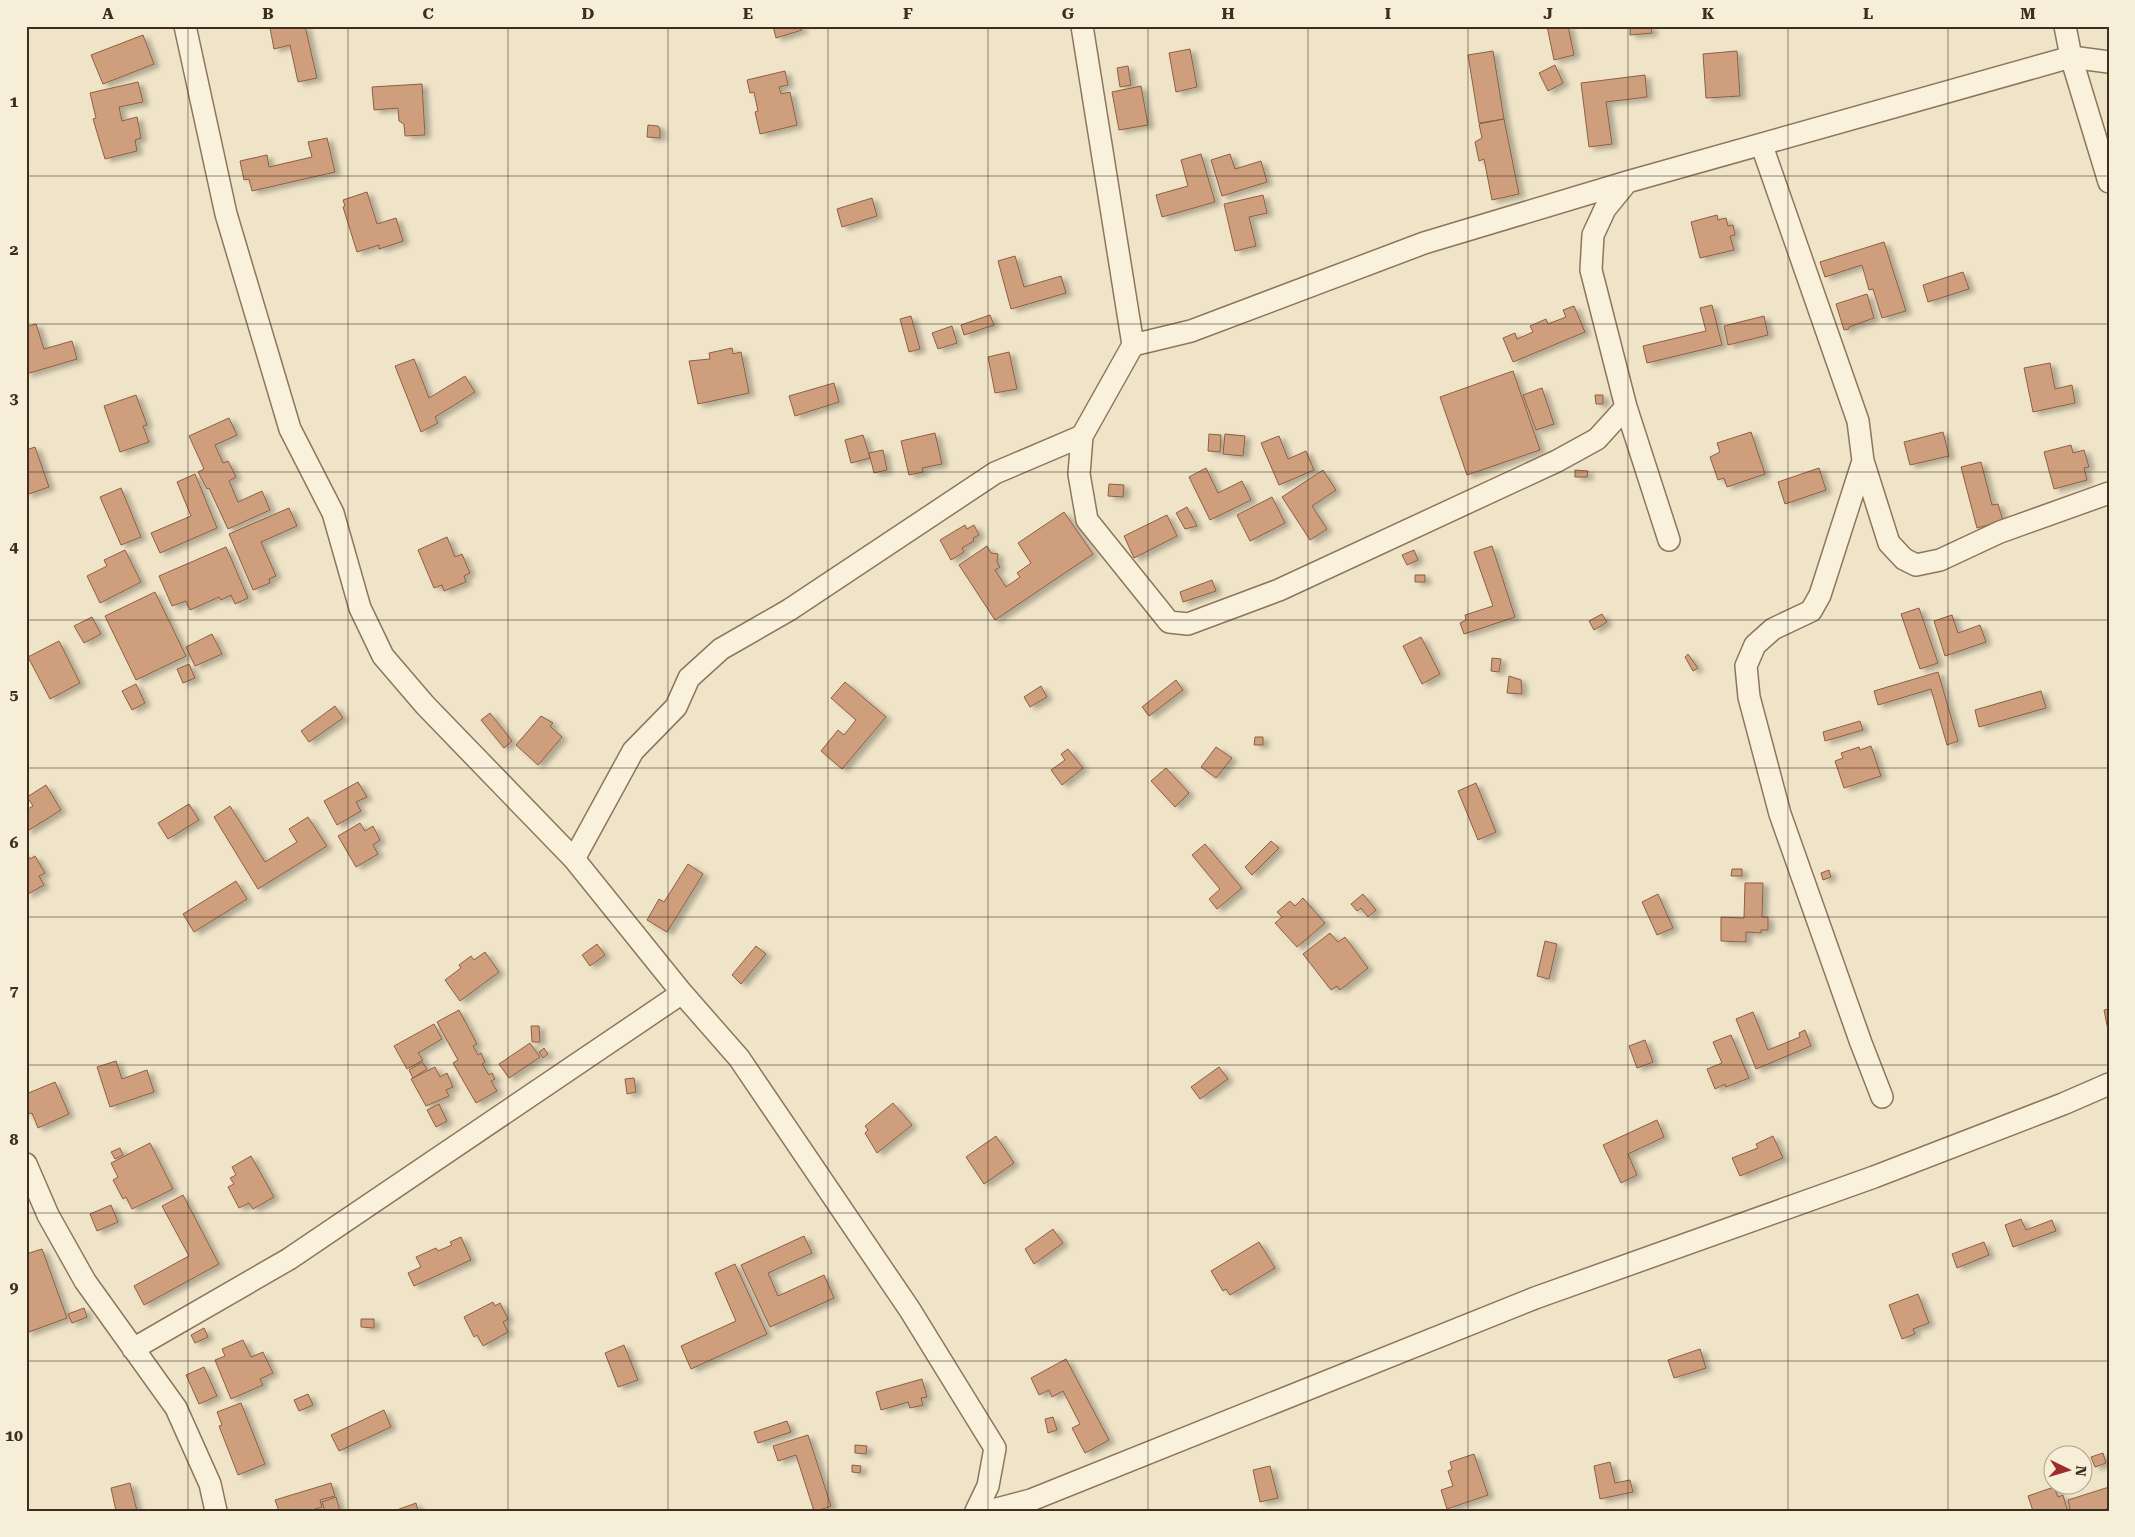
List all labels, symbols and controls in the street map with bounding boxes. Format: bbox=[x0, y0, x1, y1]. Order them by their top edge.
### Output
text: A bbox=[102, 4, 114, 23]
text: B bbox=[262, 4, 274, 23]
text: C bbox=[422, 4, 434, 23]
text: D bbox=[582, 4, 595, 23]
text: E bbox=[743, 4, 753, 23]
text: F bbox=[903, 4, 913, 23]
text: G bbox=[1062, 4, 1075, 23]
text: H bbox=[1221, 4, 1235, 23]
text: I bbox=[1385, 4, 1391, 23]
text: J bbox=[1543, 4, 1553, 23]
text: K bbox=[1702, 4, 1715, 23]
text: L bbox=[1863, 4, 1873, 23]
text: M bbox=[2020, 4, 2036, 23]
text: 1 bbox=[10, 92, 19, 111]
text: 2 bbox=[10, 240, 19, 259]
text: 3 bbox=[10, 389, 19, 408]
text: 4 bbox=[10, 537, 19, 556]
text: 5 bbox=[10, 685, 19, 704]
text: 6 bbox=[10, 833, 19, 852]
text: 7 bbox=[10, 981, 19, 1000]
text: 8 bbox=[10, 1130, 19, 1149]
text: 9 bbox=[10, 1278, 19, 1297]
text: 10 bbox=[5, 1426, 23, 1445]
north arrow bbox=[2042, 1444, 2092, 1494]
text: N bbox=[2072, 1465, 2089, 1477]

